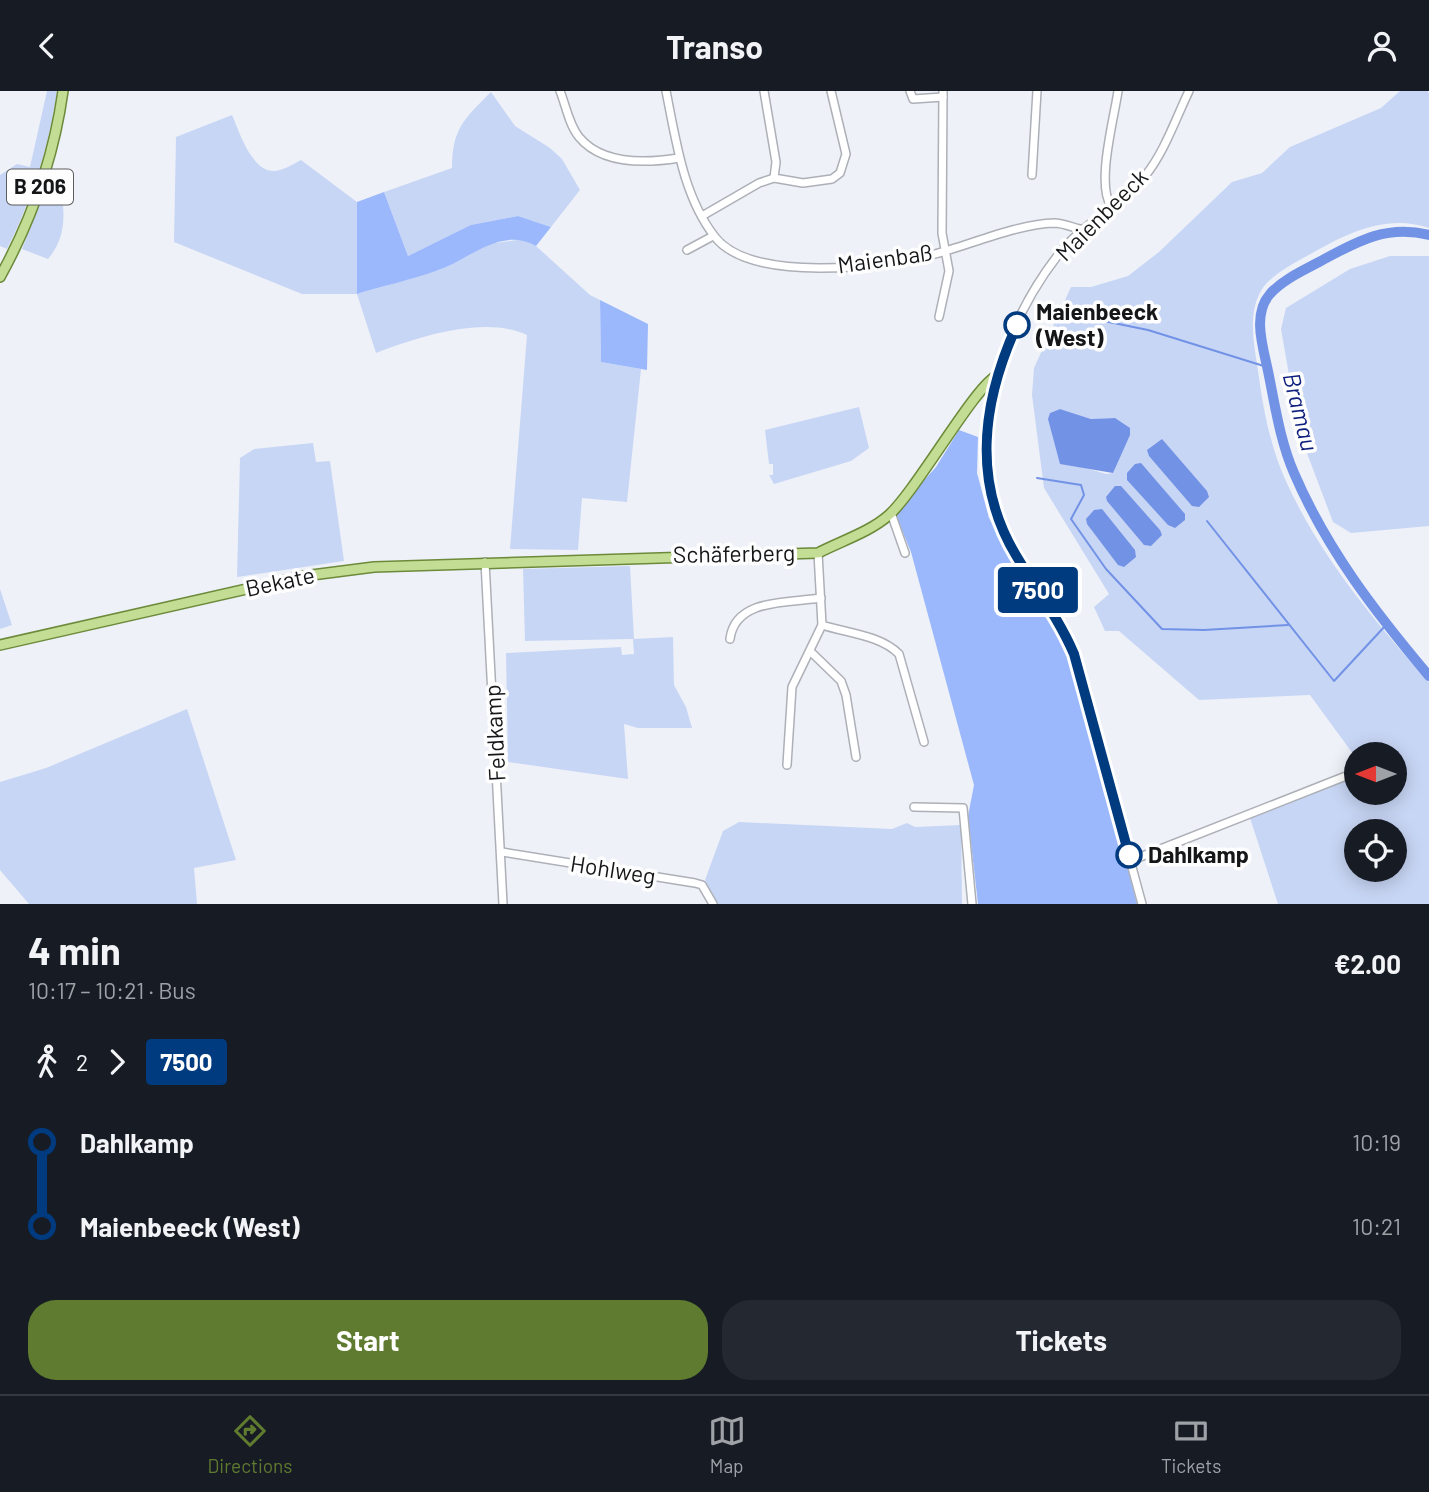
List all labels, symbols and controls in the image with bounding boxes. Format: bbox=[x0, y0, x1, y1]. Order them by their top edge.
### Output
icon: back bbox=[28, 27, 66, 65]
text: Transo bbox=[666, 27, 763, 65]
icon: person bbox=[1363, 27, 1401, 65]
street label: Maienbeeck bbox=[1049, 162, 1153, 266]
road number: B 206 bbox=[7, 169, 73, 205]
street label: Maienbaß bbox=[835, 237, 934, 279]
place label: Maienbeeck (West) bbox=[1035, 297, 1158, 351]
marker: Maienbeeck (West) bbox=[1004, 312, 1030, 338]
water label: Bramau bbox=[1278, 369, 1325, 454]
street label: Schäferberg bbox=[673, 538, 795, 568]
street label: Bekate bbox=[243, 560, 317, 602]
line badge: 7500 bbox=[989, 567, 1087, 613]
text: 7500 bbox=[1012, 575, 1064, 604]
street label: Feldkamp bbox=[477, 684, 511, 782]
north arrow bbox=[1344, 742, 1407, 805]
map controls bbox=[1344, 742, 1407, 882]
button: locate bbox=[1344, 819, 1407, 882]
place label: Dahlkamp bbox=[1148, 840, 1249, 868]
marker: Dahlkamp bbox=[1116, 842, 1142, 868]
street label: Hohlweg bbox=[568, 848, 658, 890]
text: 4 min bbox=[28, 927, 121, 973]
text: €2.00 bbox=[1334, 948, 1401, 979]
text: 10:17 – 10:21 · Bus bbox=[28, 976, 196, 1004]
icon: walk bbox=[28, 1043, 66, 1081]
icon: forward bbox=[98, 1043, 136, 1081]
text: 7500 bbox=[160, 1047, 213, 1076]
text: 2 bbox=[76, 1048, 88, 1076]
text: Dahlkamp bbox=[80, 1127, 194, 1158]
text: 10:19 bbox=[1352, 1128, 1401, 1156]
text: Maienbeeck (West) bbox=[80, 1211, 300, 1242]
text: 10:21 bbox=[1352, 1212, 1401, 1240]
button: Start bbox=[28, 1300, 708, 1380]
button: Tickets bbox=[722, 1300, 1401, 1380]
tab: Directions bbox=[208, 1412, 293, 1477]
tab: Map bbox=[708, 1412, 746, 1477]
tab: Tickets bbox=[1161, 1412, 1221, 1477]

